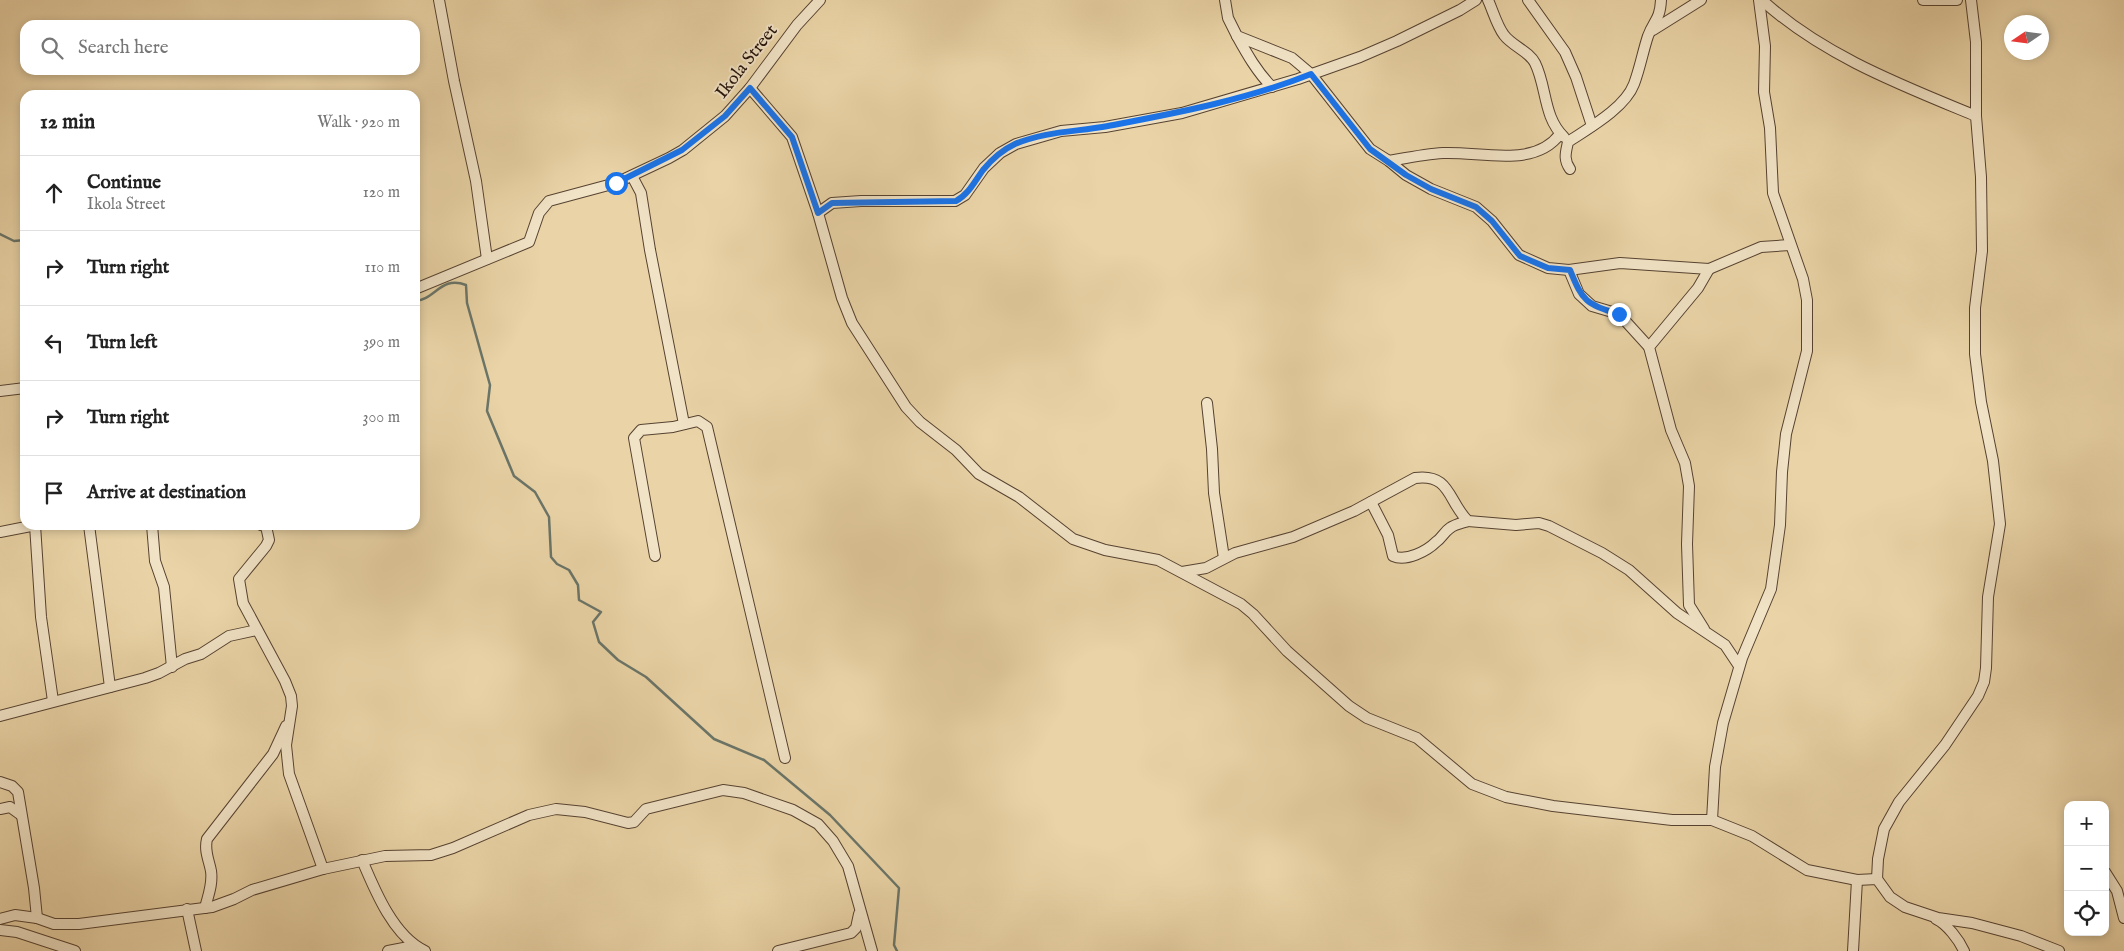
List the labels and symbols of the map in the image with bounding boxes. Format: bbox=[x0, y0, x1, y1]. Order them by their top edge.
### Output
north arrow bbox=[2004, 15, 2049, 60]
street label: Ikola Street bbox=[711, 20, 783, 104]
route start bbox=[605, 172, 628, 195]
route end bbox=[1608, 303, 1631, 326]

